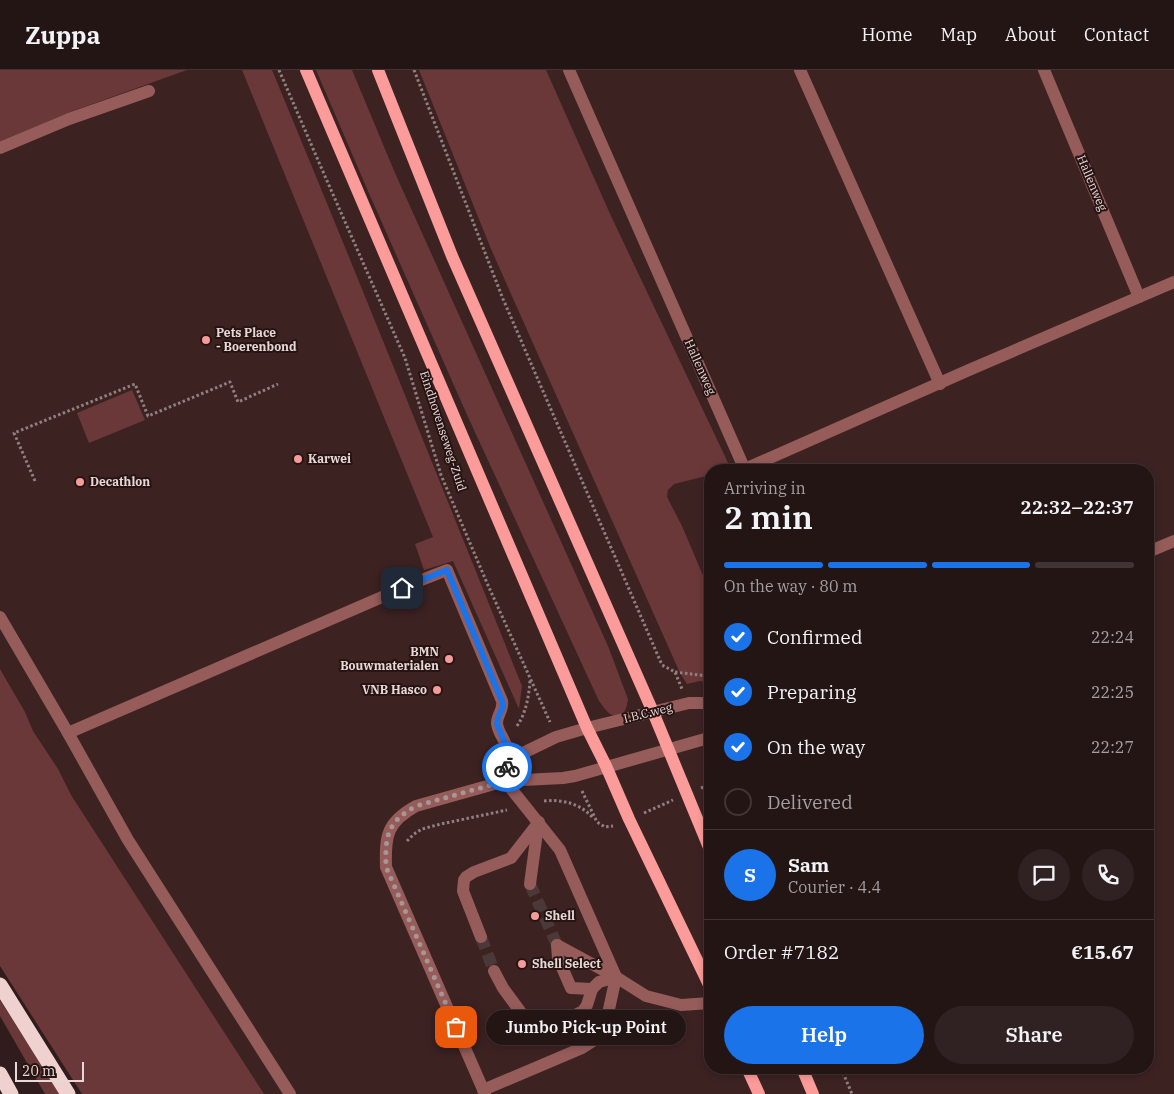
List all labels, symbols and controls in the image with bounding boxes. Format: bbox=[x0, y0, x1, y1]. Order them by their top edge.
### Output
text: Zuppa bbox=[25, 19, 100, 51]
text: Home bbox=[861, 23, 913, 46]
text: Map bbox=[941, 23, 977, 46]
text: About bbox=[1005, 23, 1056, 46]
text: Contact bbox=[1084, 23, 1149, 46]
street label: Hallenweg bbox=[1074, 153, 1111, 213]
place label: Pets Place - Boerenbond bbox=[216, 325, 297, 354]
marker: Pets Place - Boerenbond bbox=[200, 334, 212, 346]
street label: Hallenweg bbox=[682, 337, 720, 397]
street label: Eindhovenseweg-Zuid bbox=[417, 369, 470, 493]
place label: Karwei bbox=[308, 451, 351, 466]
marker: Karwei bbox=[292, 453, 304, 465]
place label: Decathlon bbox=[90, 474, 150, 489]
marker: Decathlon bbox=[74, 476, 86, 488]
text: Arriving in bbox=[724, 478, 806, 498]
text: 22:32–22:37 bbox=[1020, 495, 1134, 519]
text: 2 min bbox=[724, 496, 813, 538]
pin bbox=[381, 567, 423, 609]
icon: home bbox=[388, 574, 416, 602]
text: On the way · 80 m bbox=[724, 576, 858, 596]
icon: check bbox=[724, 623, 752, 651]
text: Confirmed bbox=[767, 625, 862, 649]
text: 22:24 bbox=[1091, 627, 1134, 647]
place label: BMN Bouwmaterialen bbox=[340, 644, 439, 673]
marker: BMN Bouwmaterialen bbox=[443, 653, 455, 665]
icon: check bbox=[724, 678, 752, 706]
text: Preparing bbox=[767, 680, 856, 704]
place label: VNB Hasco bbox=[362, 682, 427, 697]
text: 22:25 bbox=[1091, 682, 1134, 702]
marker: VNB Hasco bbox=[431, 684, 443, 696]
street label: I.B.C.weg bbox=[622, 699, 674, 726]
icon: check bbox=[724, 733, 752, 761]
text: On the way bbox=[767, 735, 865, 759]
text: 22:27 bbox=[1091, 737, 1134, 757]
courier bbox=[482, 742, 532, 792]
icon: bike bbox=[493, 753, 521, 781]
text: Delivered bbox=[767, 790, 853, 814]
button: chat bbox=[1018, 849, 1070, 901]
button: phone bbox=[1082, 849, 1134, 901]
text: Sam bbox=[788, 853, 829, 877]
text: S bbox=[744, 863, 756, 887]
text: Courier · 4.4 bbox=[788, 877, 881, 897]
place label: Shell bbox=[545, 908, 575, 923]
marker: Shell bbox=[529, 910, 541, 922]
text: Order #7182 bbox=[724, 940, 839, 964]
text: €15.67 bbox=[1071, 940, 1134, 964]
place label: Shell Select bbox=[532, 956, 601, 971]
marker: Shell Select bbox=[516, 958, 528, 970]
pin bbox=[435, 1006, 477, 1048]
button: Help bbox=[724, 1006, 924, 1064]
button: Share bbox=[934, 1006, 1134, 1064]
callout: Jumbo Pick-up Point bbox=[486, 1010, 686, 1044]
icon: bag bbox=[442, 1013, 470, 1041]
text: Jumbo Pick-up Point bbox=[505, 1017, 667, 1037]
scale bar bbox=[15, 1059, 84, 1082]
text: 20 m bbox=[22, 1062, 55, 1080]

